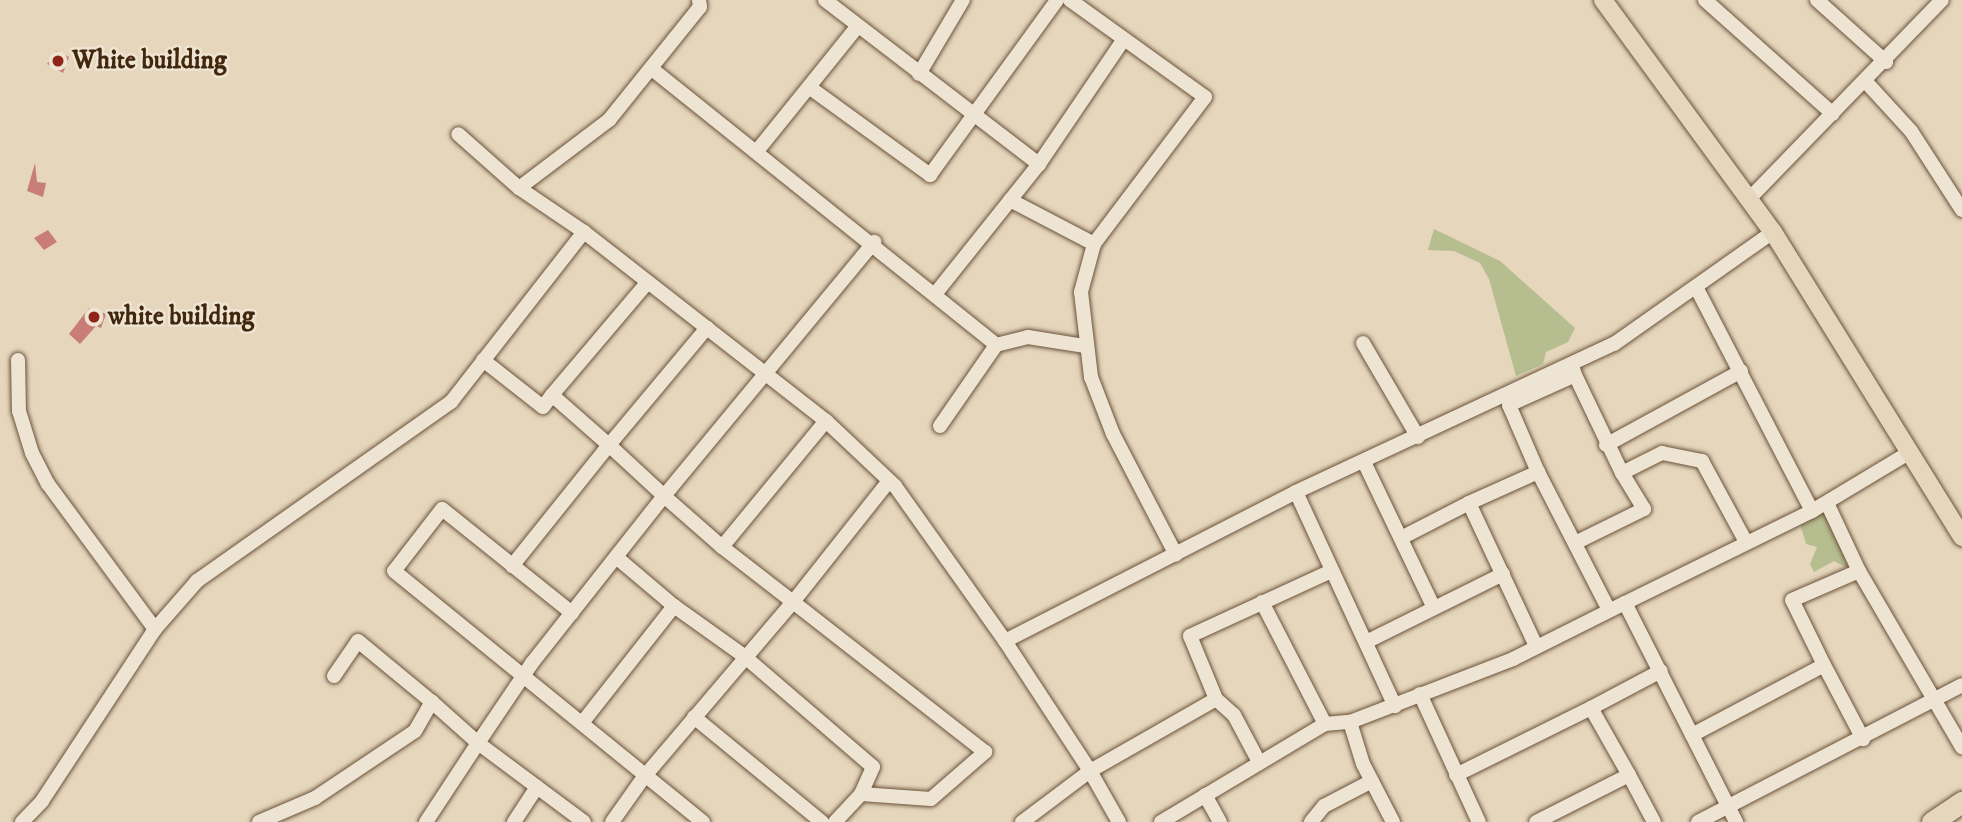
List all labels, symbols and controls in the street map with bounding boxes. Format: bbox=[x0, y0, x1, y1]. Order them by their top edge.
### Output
place label: White building bbox=[72, 45, 227, 77]
marker: White building bbox=[50, 53, 66, 69]
place label: white building bbox=[108, 301, 254, 333]
marker: white building bbox=[86, 309, 102, 325]

